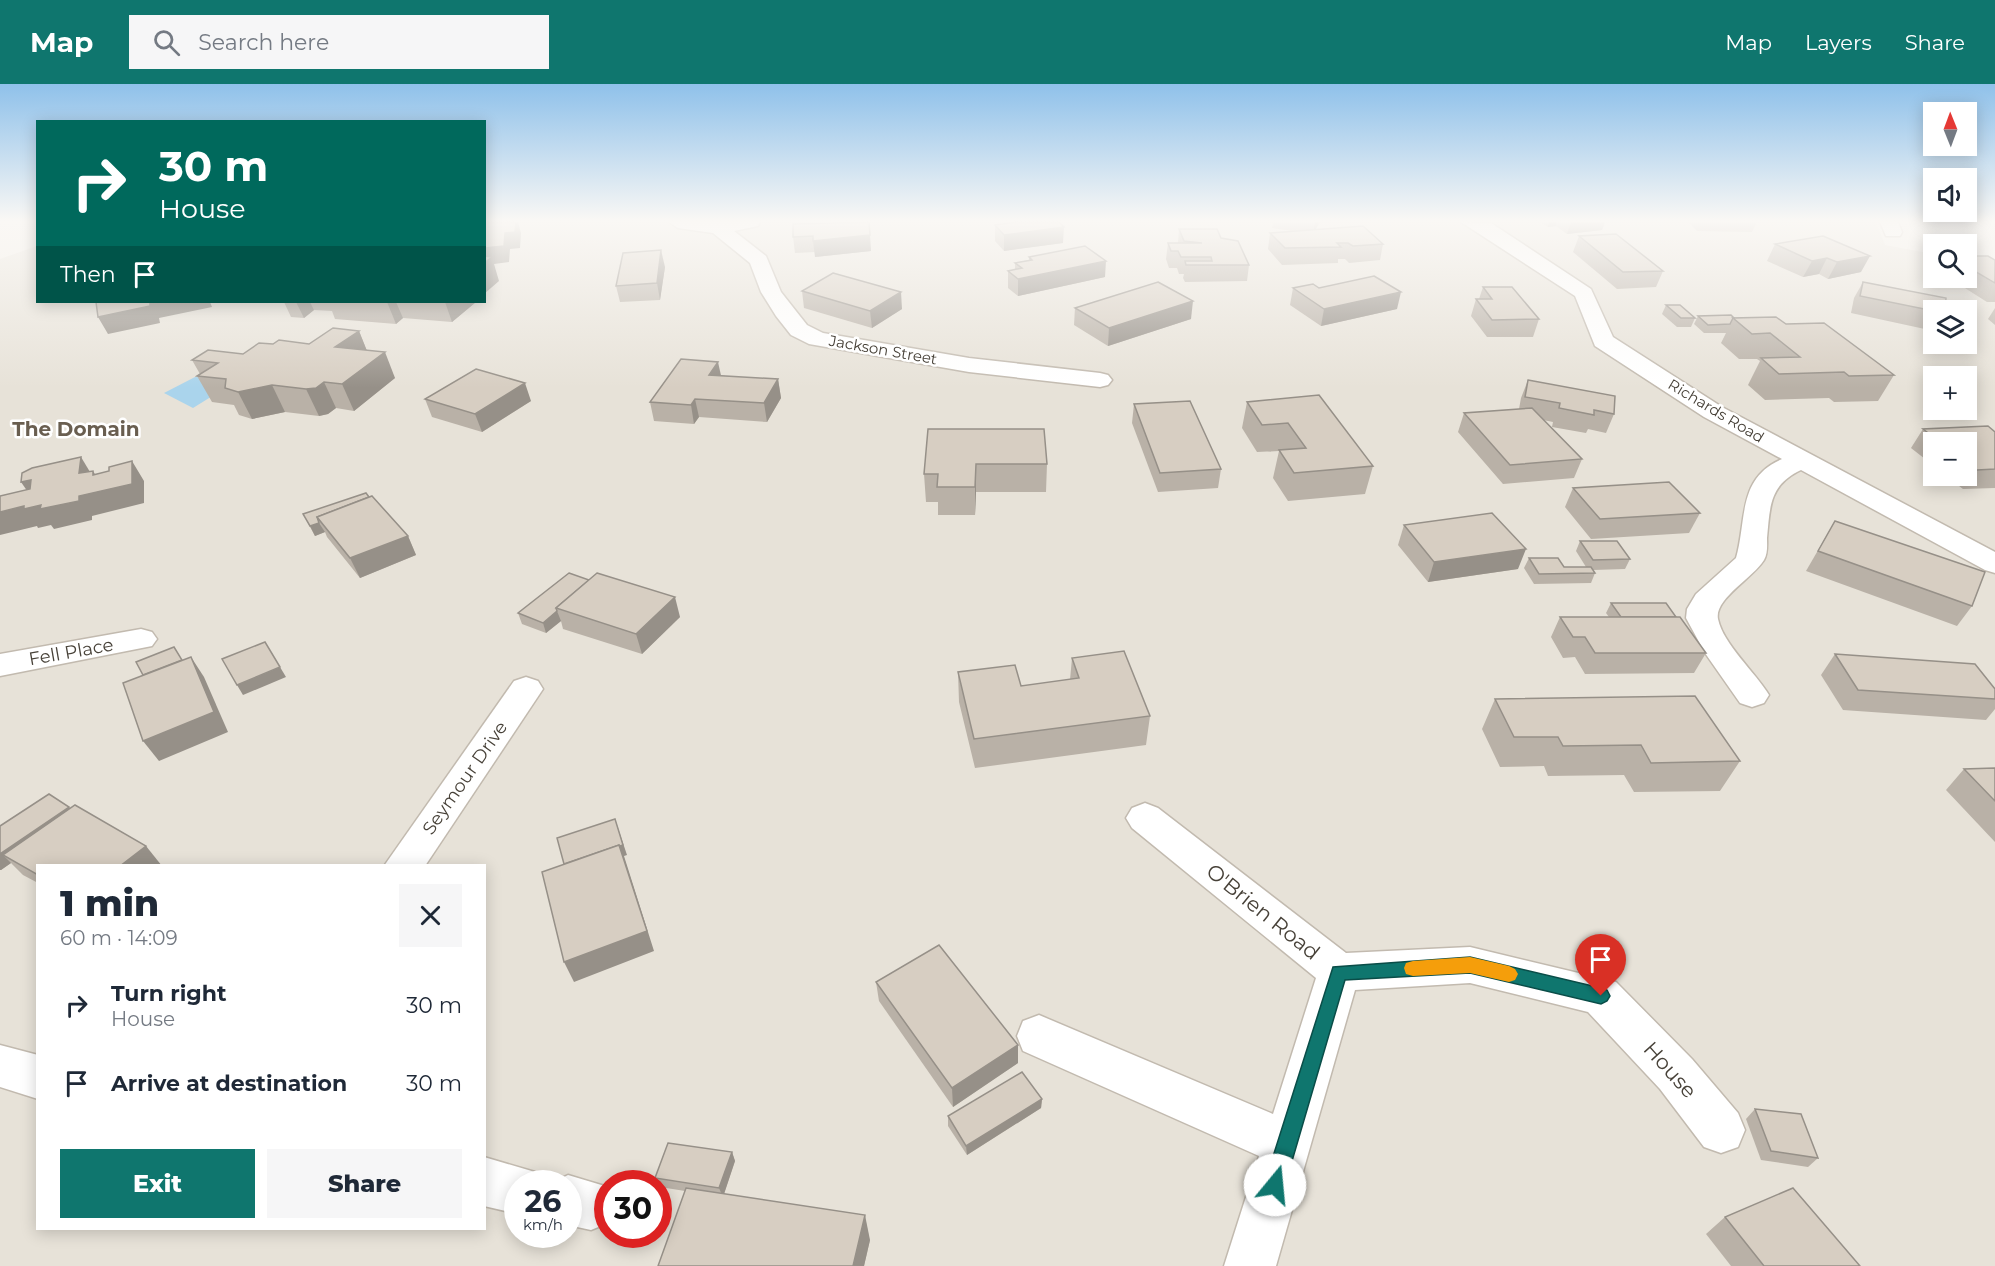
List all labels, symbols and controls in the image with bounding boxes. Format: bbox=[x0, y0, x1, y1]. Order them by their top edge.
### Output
search box bbox=[129, 15, 549, 69]
text: Map bbox=[30, 25, 93, 59]
icon: search bbox=[150, 26, 183, 59]
text: Search here bbox=[198, 29, 329, 56]
text: Map bbox=[1725, 30, 1772, 55]
text: Layers bbox=[1805, 30, 1872, 55]
text: Share bbox=[1905, 30, 1965, 55]
north arrow bbox=[1923, 102, 1977, 156]
map controls bbox=[1923, 102, 1977, 486]
text: 30 m bbox=[159, 140, 268, 192]
icon: right bbox=[60, 144, 138, 222]
button: sound bbox=[1923, 168, 1977, 222]
text: House bbox=[159, 192, 246, 225]
button: search bbox=[1923, 234, 1977, 288]
icon: arrive bbox=[128, 258, 161, 291]
text: Then bbox=[60, 261, 116, 288]
button: layers bbox=[1923, 300, 1977, 354]
street label: Jackson Street bbox=[826, 330, 939, 368]
button: + bbox=[1923, 366, 1977, 420]
street label: Richards Road bbox=[1665, 374, 1768, 447]
district label: The Domain bbox=[12, 417, 140, 441]
button: − bbox=[1923, 432, 1977, 486]
street label: Fell Place bbox=[27, 634, 115, 670]
street label: Seymour Drive bbox=[418, 717, 512, 839]
street label: O'Brien Road bbox=[1202, 858, 1325, 965]
text: 1 min bbox=[60, 881, 159, 925]
button: close bbox=[399, 884, 462, 947]
text: 60 m · 14:09 bbox=[60, 926, 178, 950]
pin bbox=[1575, 934, 1626, 996]
icon: arrive bbox=[1584, 943, 1617, 976]
text: Turn right bbox=[111, 980, 226, 1007]
icon: right bbox=[60, 989, 93, 1022]
text: 30 m bbox=[406, 992, 462, 1019]
text: House bbox=[111, 1007, 175, 1031]
street label: House bbox=[1639, 1036, 1702, 1103]
icon: arrive bbox=[60, 1067, 93, 1100]
text: Arrive at destination bbox=[111, 1070, 347, 1097]
text: 30 m bbox=[406, 1070, 462, 1097]
button: Exit bbox=[60, 1149, 255, 1218]
button: Share bbox=[267, 1149, 462, 1218]
position arrow bbox=[1243, 1153, 1307, 1217]
speed limit sign: 30 bbox=[594, 1170, 672, 1248]
text: 26 bbox=[525, 1183, 561, 1220]
text: km/h bbox=[523, 1215, 563, 1234]

